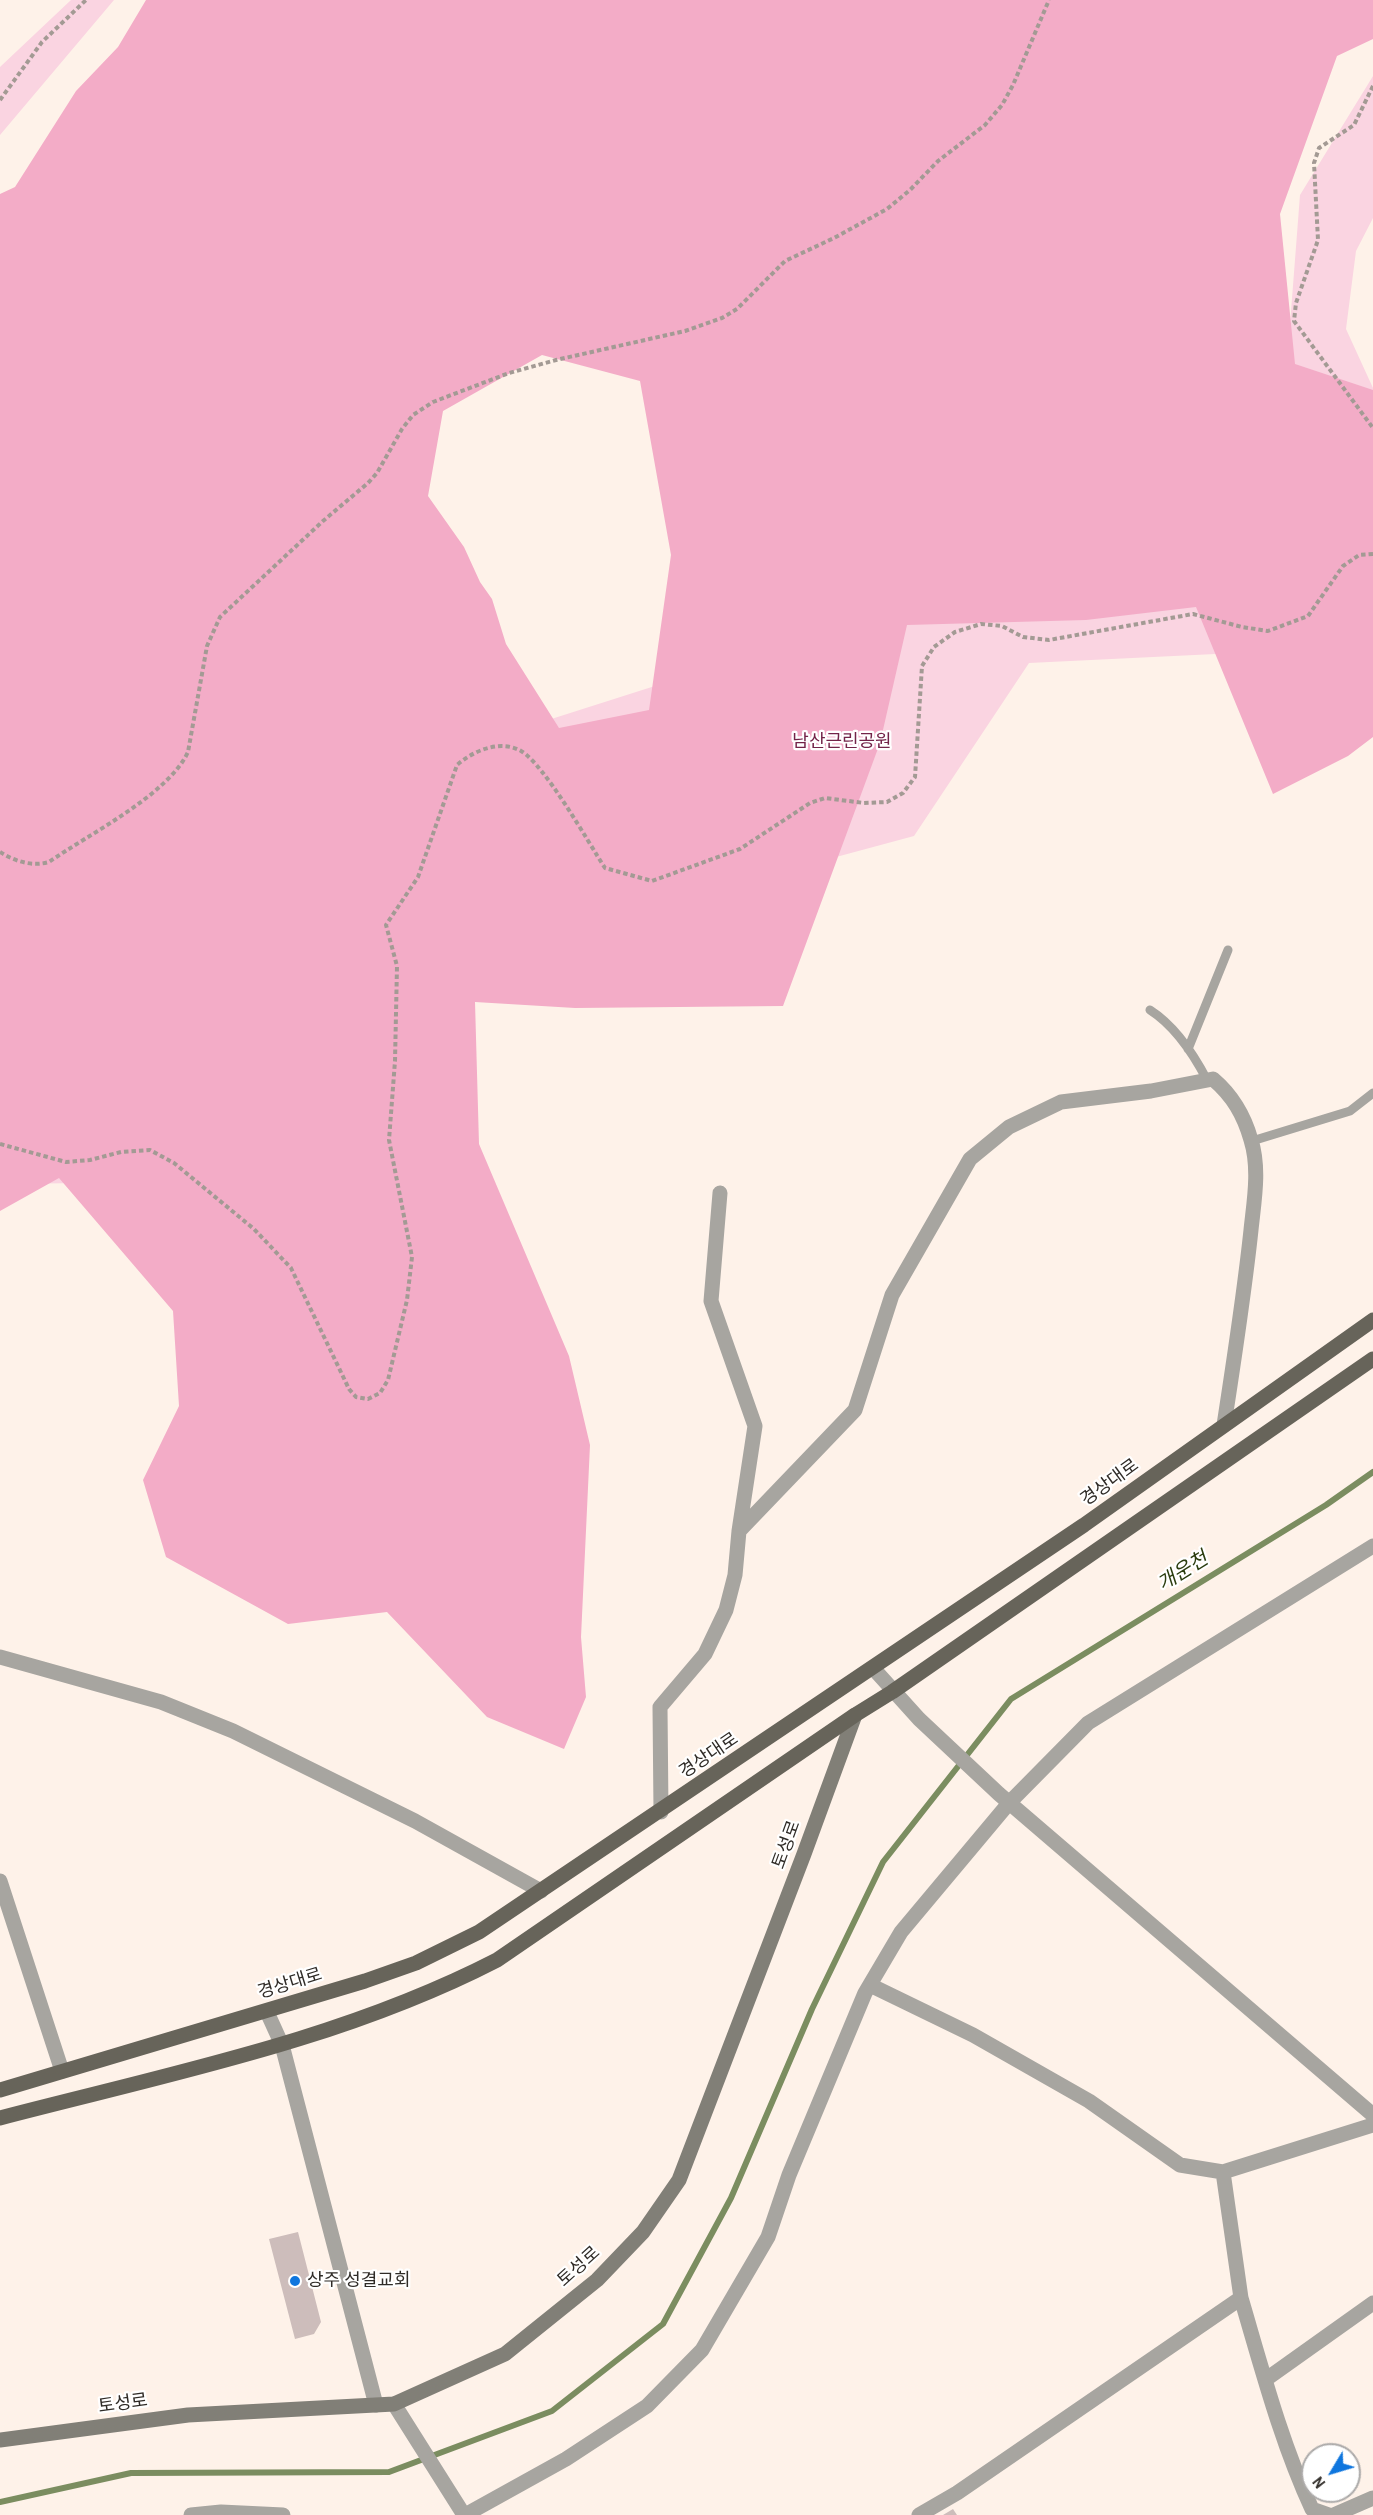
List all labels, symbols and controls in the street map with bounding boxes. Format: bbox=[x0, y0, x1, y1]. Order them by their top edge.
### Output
park label: 남산근린공원 bbox=[792, 731, 892, 753]
street label: 경상대로 bbox=[1077, 1455, 1143, 1511]
water label: 개운천 bbox=[1153, 1547, 1213, 1597]
street label: 경상대로 bbox=[676, 1729, 742, 1783]
street label: 토성로 bbox=[768, 1818, 806, 1872]
street label: 경상대로 bbox=[255, 1964, 325, 2004]
street label: 토성로 bbox=[553, 2242, 605, 2292]
place label: 상주 성결교회 bbox=[307, 2270, 410, 2292]
marker: 상주 성결교회 bbox=[288, 2274, 302, 2288]
street label: 토성로 bbox=[97, 2390, 149, 2418]
north arrow bbox=[1301, 2443, 1361, 2503]
text: N bbox=[1307, 2472, 1330, 2493]

